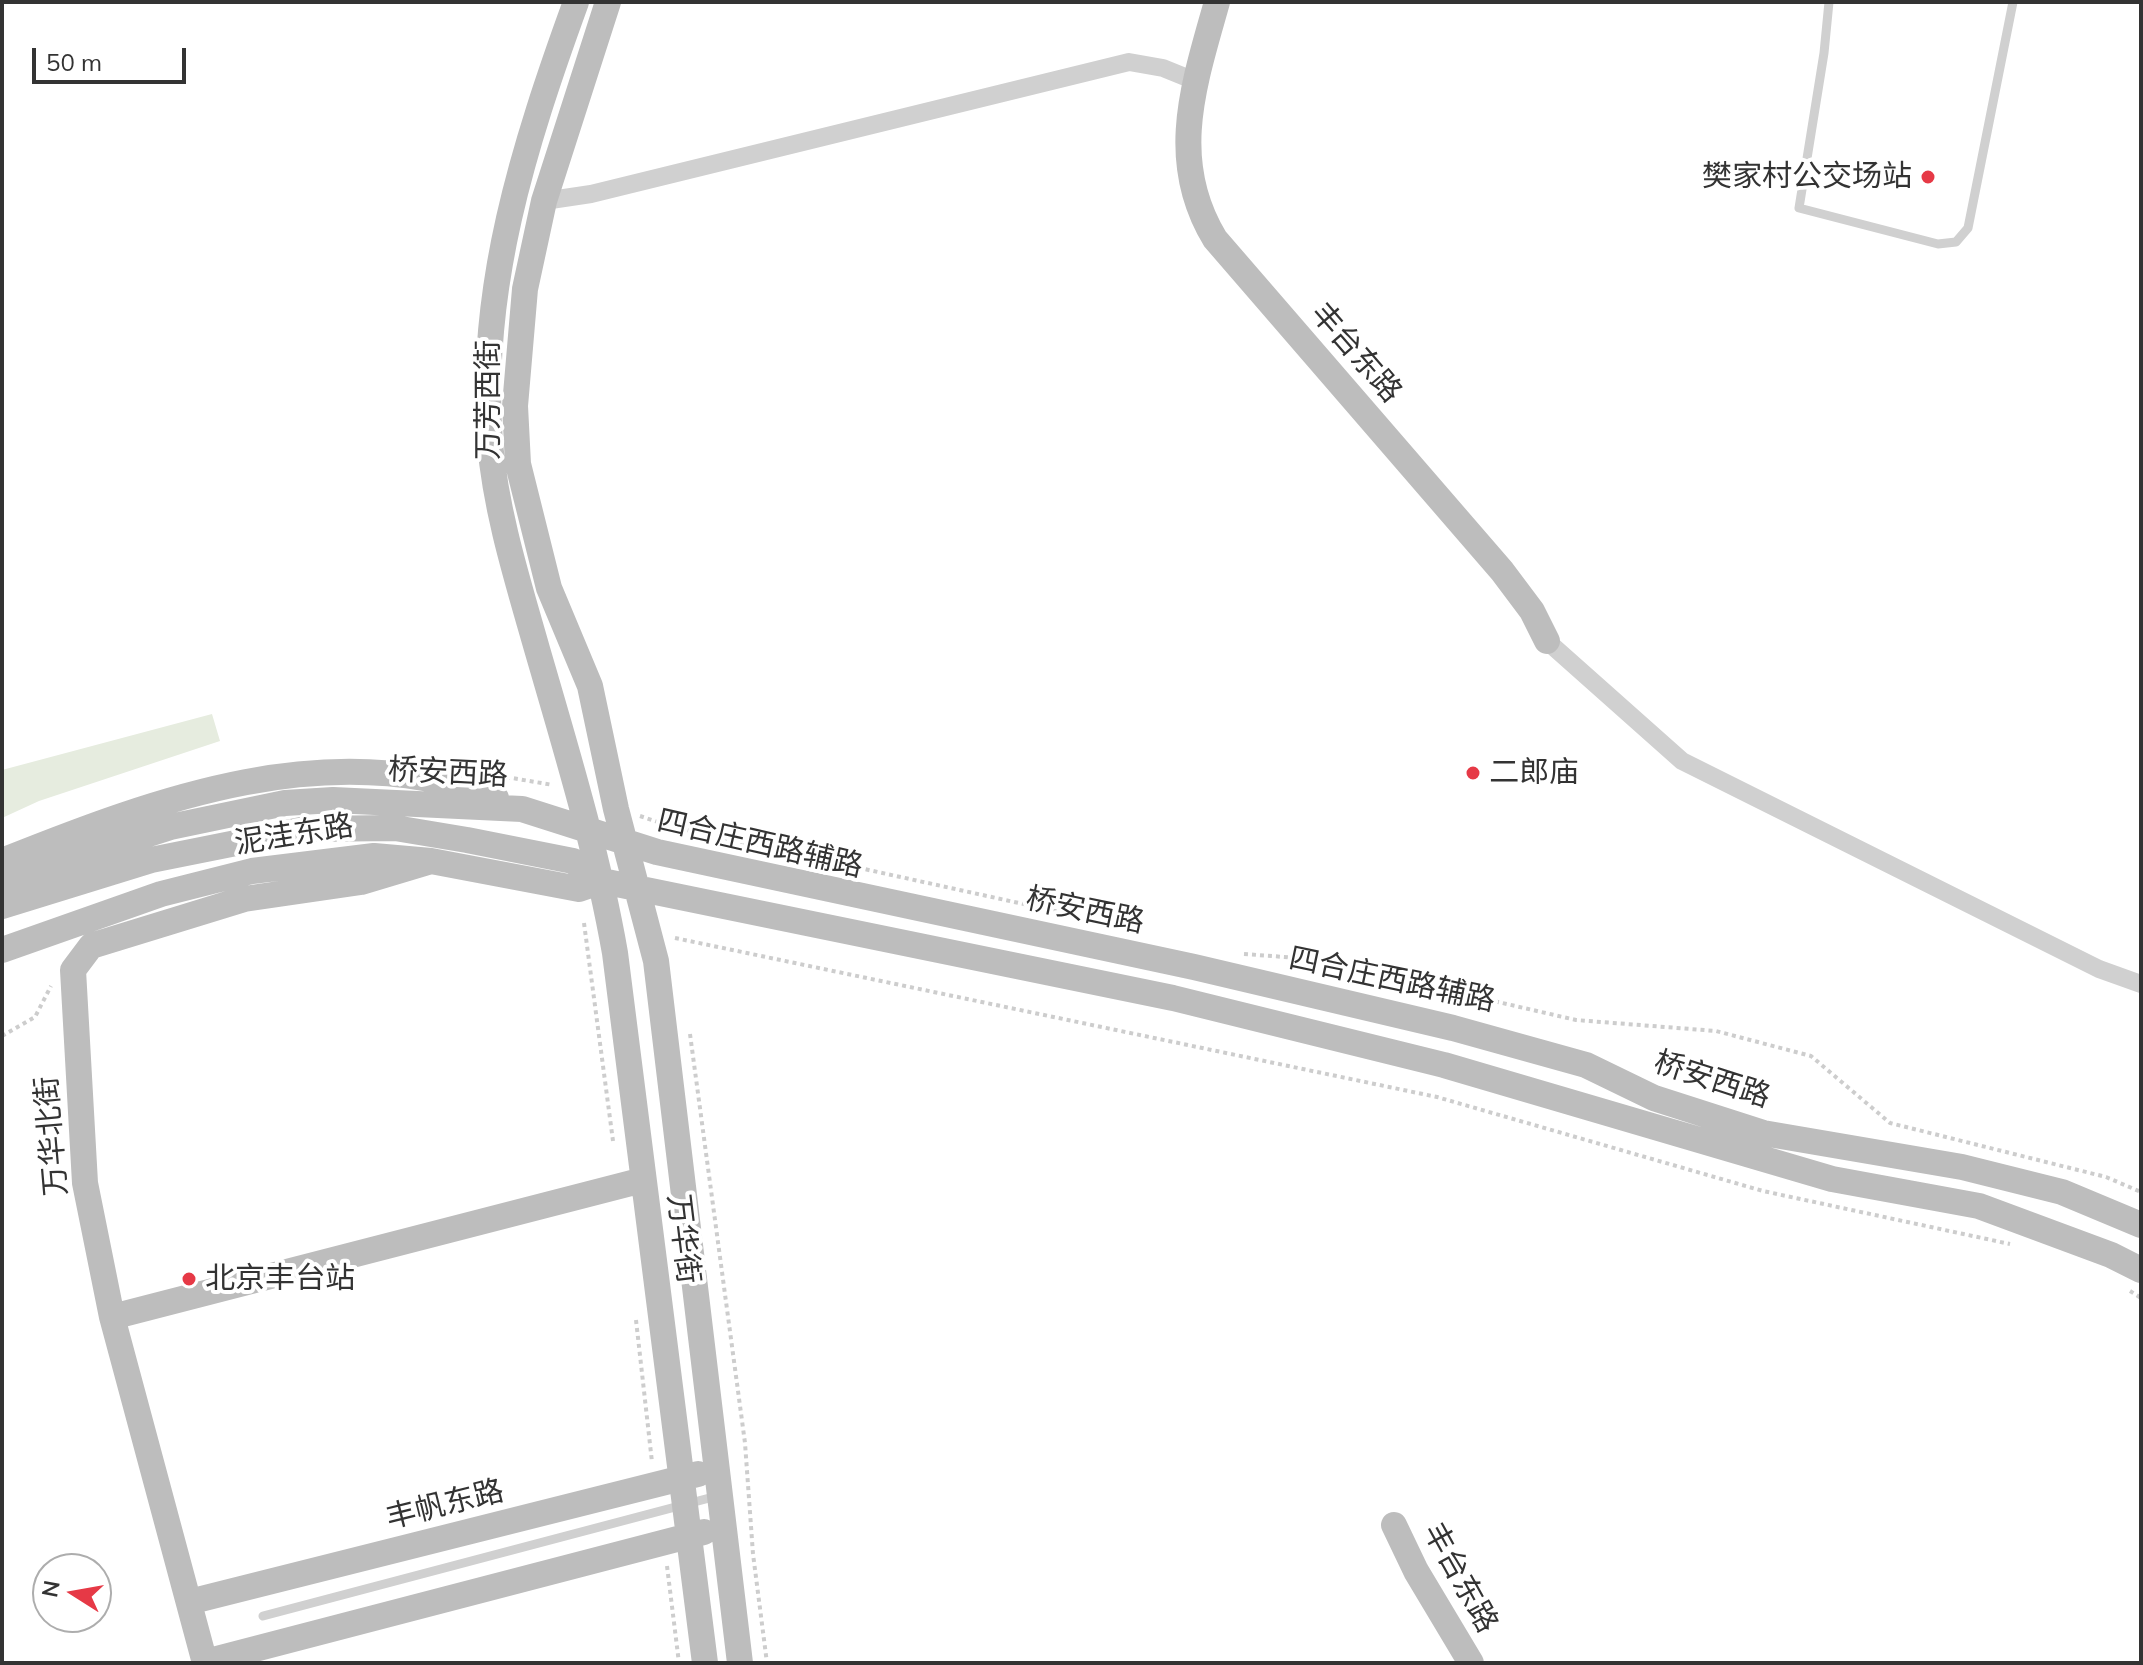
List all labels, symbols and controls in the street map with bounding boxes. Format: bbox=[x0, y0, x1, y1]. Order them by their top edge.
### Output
scale bar bbox=[36, 32, 190, 82]
text: 50 m bbox=[46, 47, 102, 77]
place label: 樊家村公交场站 bbox=[1702, 159, 1912, 195]
marker: 樊家村公交场站 bbox=[1919, 168, 1937, 186]
street label: 丰台东路 bbox=[1303, 296, 1409, 410]
street label: 万芳西街 bbox=[471, 340, 507, 460]
street label: 桥安西路 bbox=[387, 752, 509, 794]
place label: 二郎庙 bbox=[1489, 755, 1579, 791]
marker: 二郎庙 bbox=[1464, 764, 1482, 782]
street label: 四合庄西路辅路 bbox=[654, 803, 866, 885]
street label: 泥洼东路 bbox=[232, 808, 356, 862]
street label: 桥安西路 bbox=[1023, 881, 1147, 941]
street label: 四合庄西路辅路 bbox=[1286, 941, 1498, 1019]
street label: 桥安西路 bbox=[1649, 1044, 1775, 1116]
street label: 万华北街 bbox=[29, 1075, 75, 1197]
street label: 万华街 bbox=[660, 1192, 706, 1286]
place label: 北京丰台站 bbox=[205, 1261, 355, 1297]
marker: 北京丰台站 bbox=[180, 1270, 198, 1288]
street label: 丰帆东路 bbox=[382, 1473, 508, 1537]
street label: 丰台东路 bbox=[1415, 1517, 1505, 1639]
north arrow bbox=[32, 1553, 112, 1633]
text: N bbox=[35, 1578, 66, 1600]

